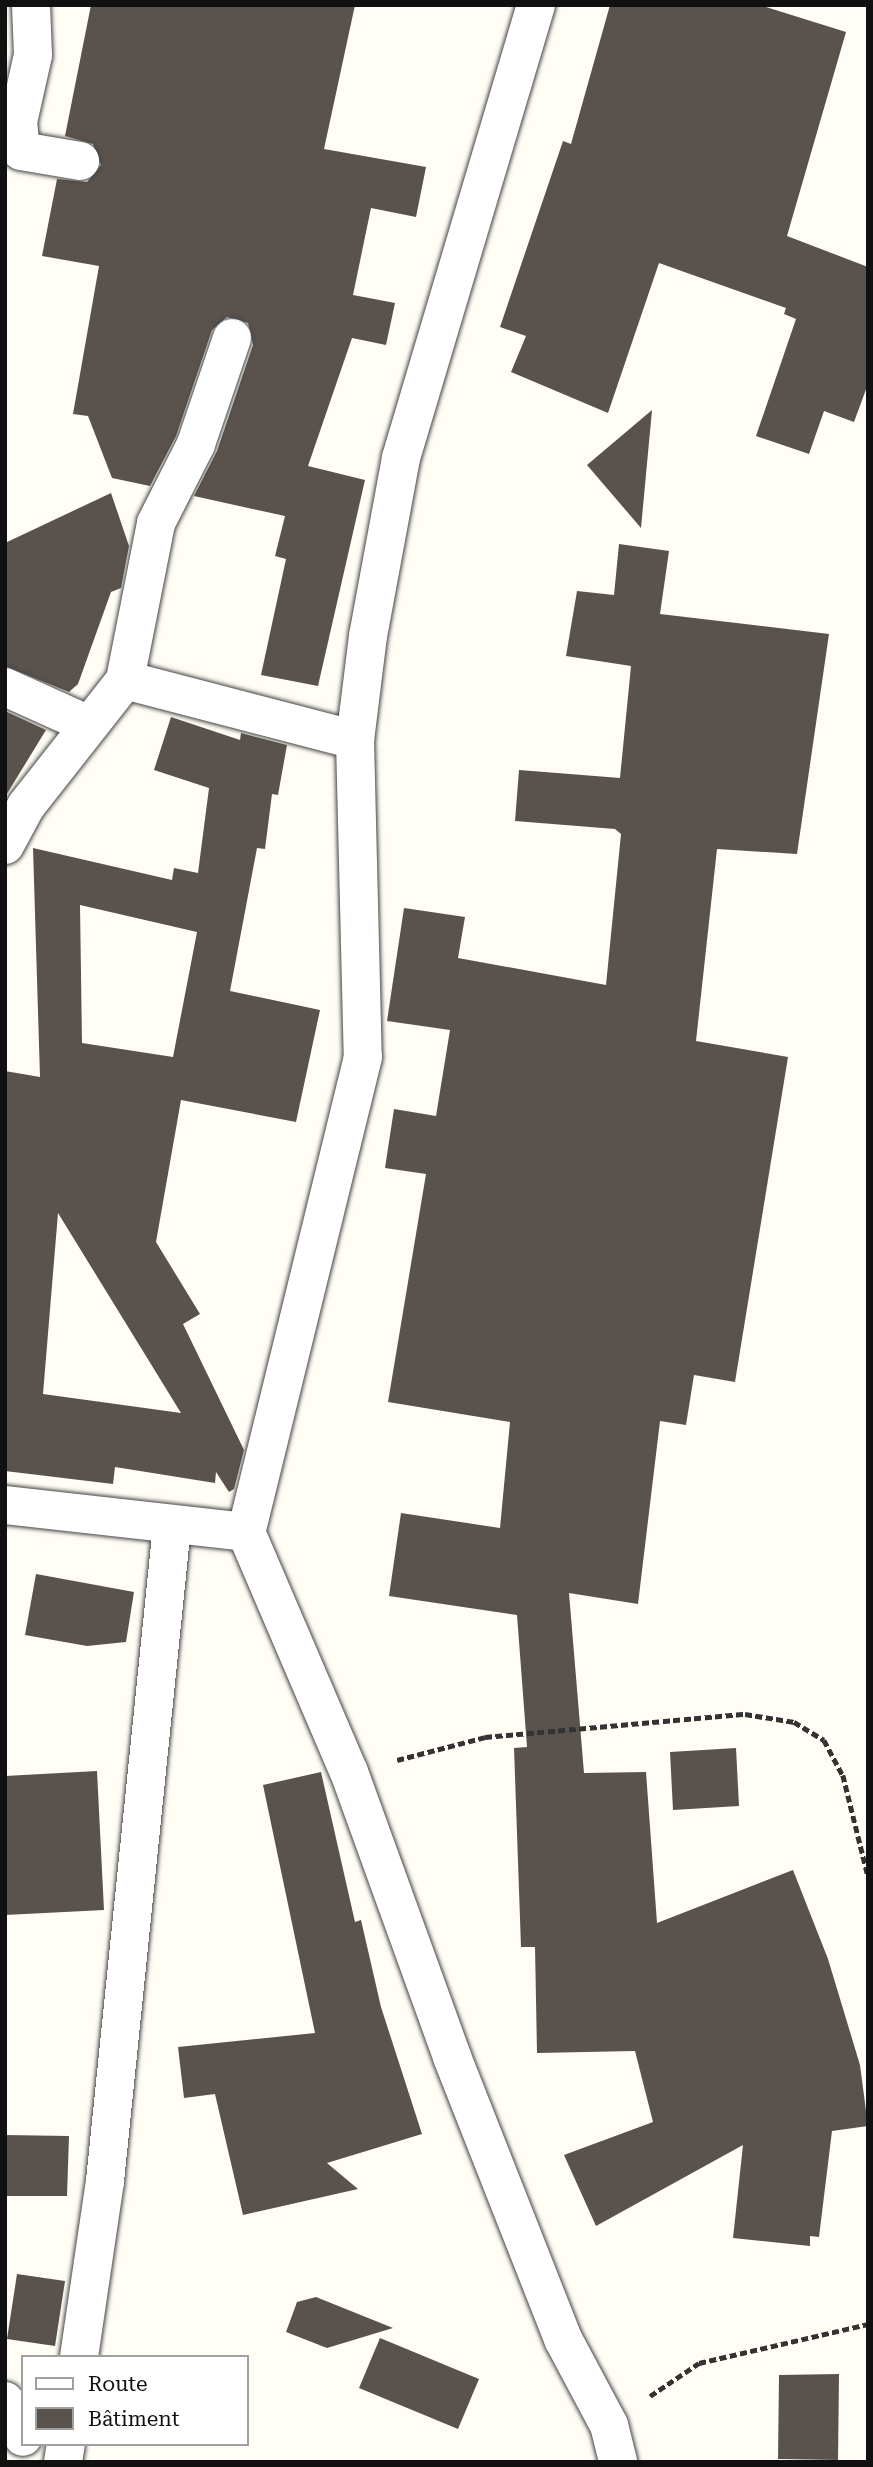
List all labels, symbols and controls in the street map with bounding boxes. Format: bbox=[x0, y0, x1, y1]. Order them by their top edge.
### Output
legend bbox=[21, 2355, 248, 2446]
text: Route bbox=[88, 2372, 147, 2396]
text: Bâtiment bbox=[88, 2407, 180, 2431]

